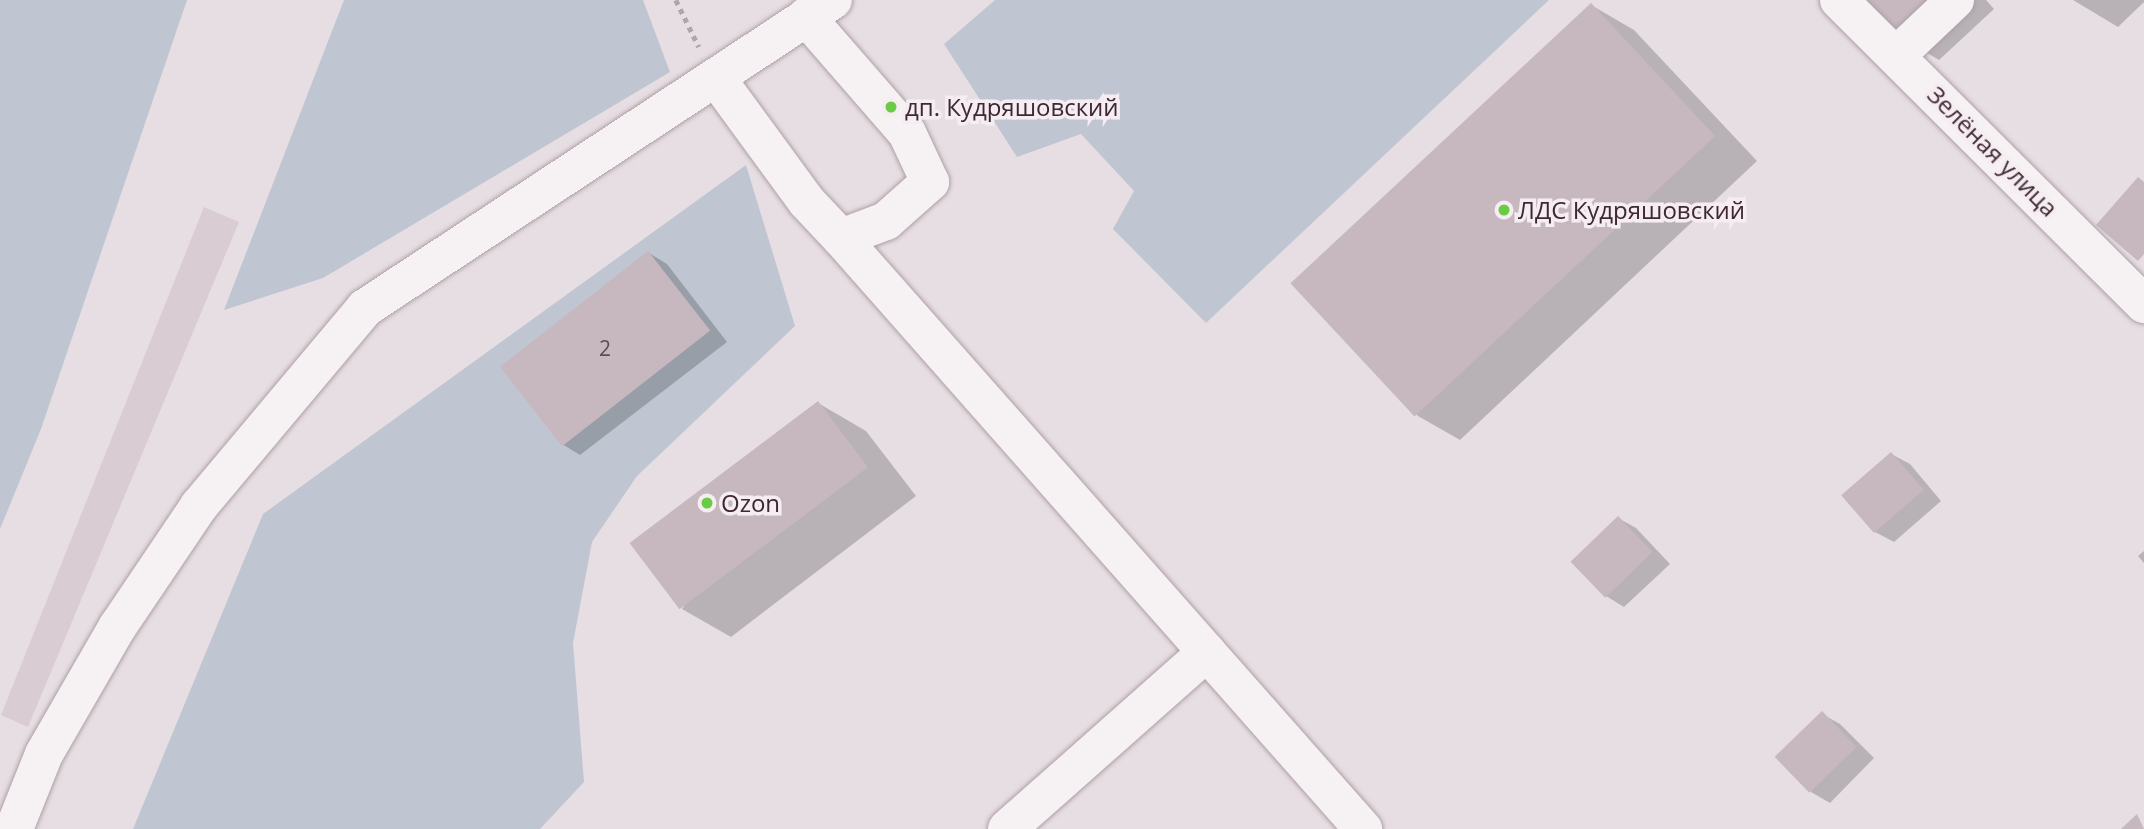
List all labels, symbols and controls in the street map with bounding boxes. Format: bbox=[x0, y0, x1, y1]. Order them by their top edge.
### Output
street label: Зелёная улица bbox=[1922, 80, 2064, 222]
place label: дп. Кудряшовский bbox=[905, 93, 1119, 121]
marker: дп. Кудряшовский bbox=[883, 99, 899, 115]
place label: ЛДС Кудряшовский bbox=[1518, 196, 1745, 224]
marker: ЛДС Кудряшовский bbox=[1496, 202, 1512, 218]
house number: 2 bbox=[599, 335, 611, 361]
place label: Ozon bbox=[721, 489, 780, 517]
marker: Ozon bbox=[699, 495, 715, 511]

